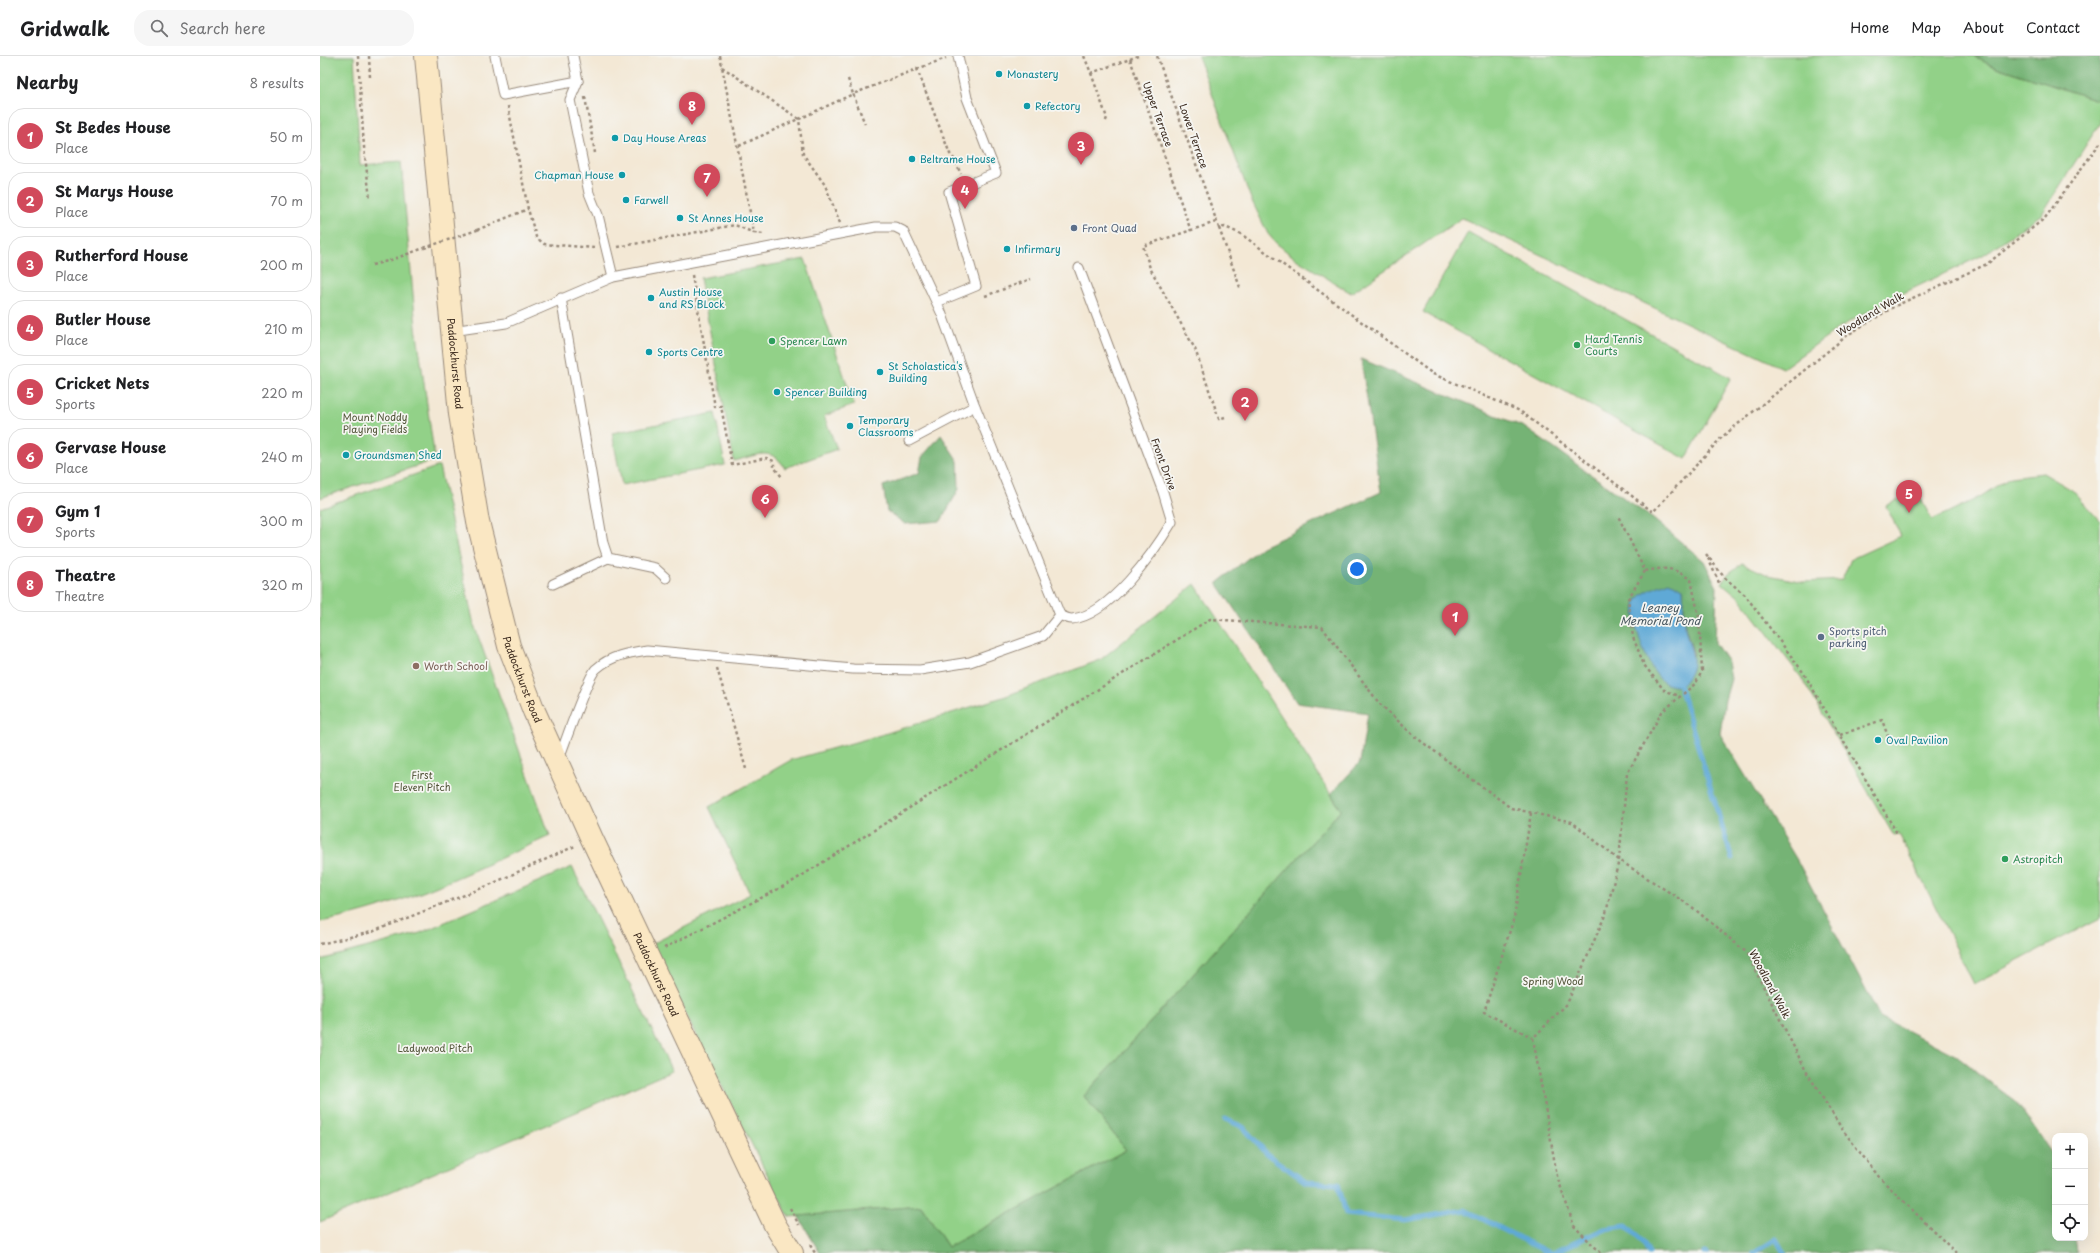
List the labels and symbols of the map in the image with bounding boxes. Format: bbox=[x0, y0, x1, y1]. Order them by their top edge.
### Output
place label: Monastery bbox=[1007, 66, 1059, 81]
marker: Monastery bbox=[994, 69, 1004, 79]
street label: Upper Terrace bbox=[1140, 79, 1177, 149]
pin: 8 bbox=[679, 92, 705, 125]
place label: Refectory bbox=[1035, 98, 1080, 114]
marker: Refectory bbox=[1022, 101, 1032, 111]
street label: Lower Terrace bbox=[1176, 101, 1213, 170]
place label: Day House Areas bbox=[623, 130, 707, 146]
pin: 3 bbox=[1068, 132, 1094, 165]
marker: Day House Areas bbox=[610, 133, 620, 143]
place label: Beltrame House bbox=[920, 151, 996, 166]
marker: Beltrame House bbox=[907, 154, 917, 164]
pin: 7 bbox=[694, 164, 720, 197]
place label: Chapman House bbox=[534, 167, 615, 182]
marker: Chapman House bbox=[617, 170, 627, 180]
pin: 4 bbox=[952, 176, 978, 209]
place label: Farwell bbox=[634, 192, 669, 207]
marker: Farwell bbox=[621, 195, 631, 205]
place label: St Annes House bbox=[688, 210, 764, 225]
marker: St Annes House bbox=[675, 213, 685, 223]
place label: Front Quad bbox=[1082, 220, 1137, 235]
marker: Front Quad bbox=[1069, 223, 1079, 233]
place label: Infirmary bbox=[1015, 241, 1061, 256]
marker: Infirmary bbox=[1002, 244, 1012, 254]
place label: Austin House and RS BLock bbox=[659, 284, 725, 311]
street label: Woodland Walk bbox=[1833, 288, 1906, 340]
marker: Austin House and RS BLock bbox=[646, 293, 656, 303]
street label: Paddockhurst Road bbox=[444, 317, 468, 410]
place label: Hard Tennis Courts bbox=[1585, 331, 1643, 358]
place label: Spencer Lawn bbox=[780, 333, 847, 348]
marker: Spencer Lawn bbox=[767, 336, 777, 346]
marker: Hard Tennis Courts bbox=[1572, 340, 1582, 350]
place label: Sports Centre bbox=[657, 344, 723, 359]
marker: Sports Centre bbox=[644, 347, 654, 357]
place label: St Scholastica's Building bbox=[888, 358, 963, 385]
marker: St Scholastica's Building bbox=[875, 367, 885, 377]
place label: Spencer Building bbox=[785, 384, 867, 399]
marker: Spencer Building bbox=[772, 387, 782, 397]
pin: 2 bbox=[1232, 388, 1258, 421]
park label: Mount Noddy Playing Fields bbox=[343, 409, 408, 436]
place label: Temporary Classrooms bbox=[858, 412, 914, 439]
marker: Temporary Classrooms bbox=[845, 421, 855, 431]
street label: Front Drive bbox=[1148, 436, 1181, 492]
place label: Groundsmen Shed bbox=[354, 447, 442, 462]
marker: Groundsmen Shed bbox=[341, 450, 351, 460]
pin: 5 bbox=[1896, 480, 1922, 513]
pin: 6 bbox=[752, 485, 778, 518]
your location bbox=[1347, 559, 1367, 579]
water label: Leaney Memorial Pond bbox=[1620, 599, 1703, 629]
pin: 1 bbox=[1442, 603, 1468, 636]
place label: Sports pitch parking bbox=[1829, 623, 1887, 650]
marker: Sports pitch parking bbox=[1816, 632, 1826, 642]
street label: Paddockhurst Road bbox=[500, 635, 546, 725]
place label: Worth School bbox=[424, 658, 488, 673]
marker: Worth School bbox=[411, 661, 421, 671]
place label: Oval Pavilion bbox=[1886, 732, 1948, 747]
marker: Oval Pavilion bbox=[1873, 735, 1883, 745]
park label: First Eleven Pitch bbox=[393, 767, 451, 794]
place label: Astropitch bbox=[2013, 851, 2063, 866]
marker: Astropitch bbox=[2000, 854, 2010, 864]
street label: Paddockhurst Road bbox=[630, 930, 683, 1019]
street label: Woodland Walk bbox=[1746, 947, 1795, 1021]
park label: Spring Wood bbox=[1522, 973, 1584, 988]
park label: Ladywood Pitch bbox=[397, 1040, 473, 1055]

